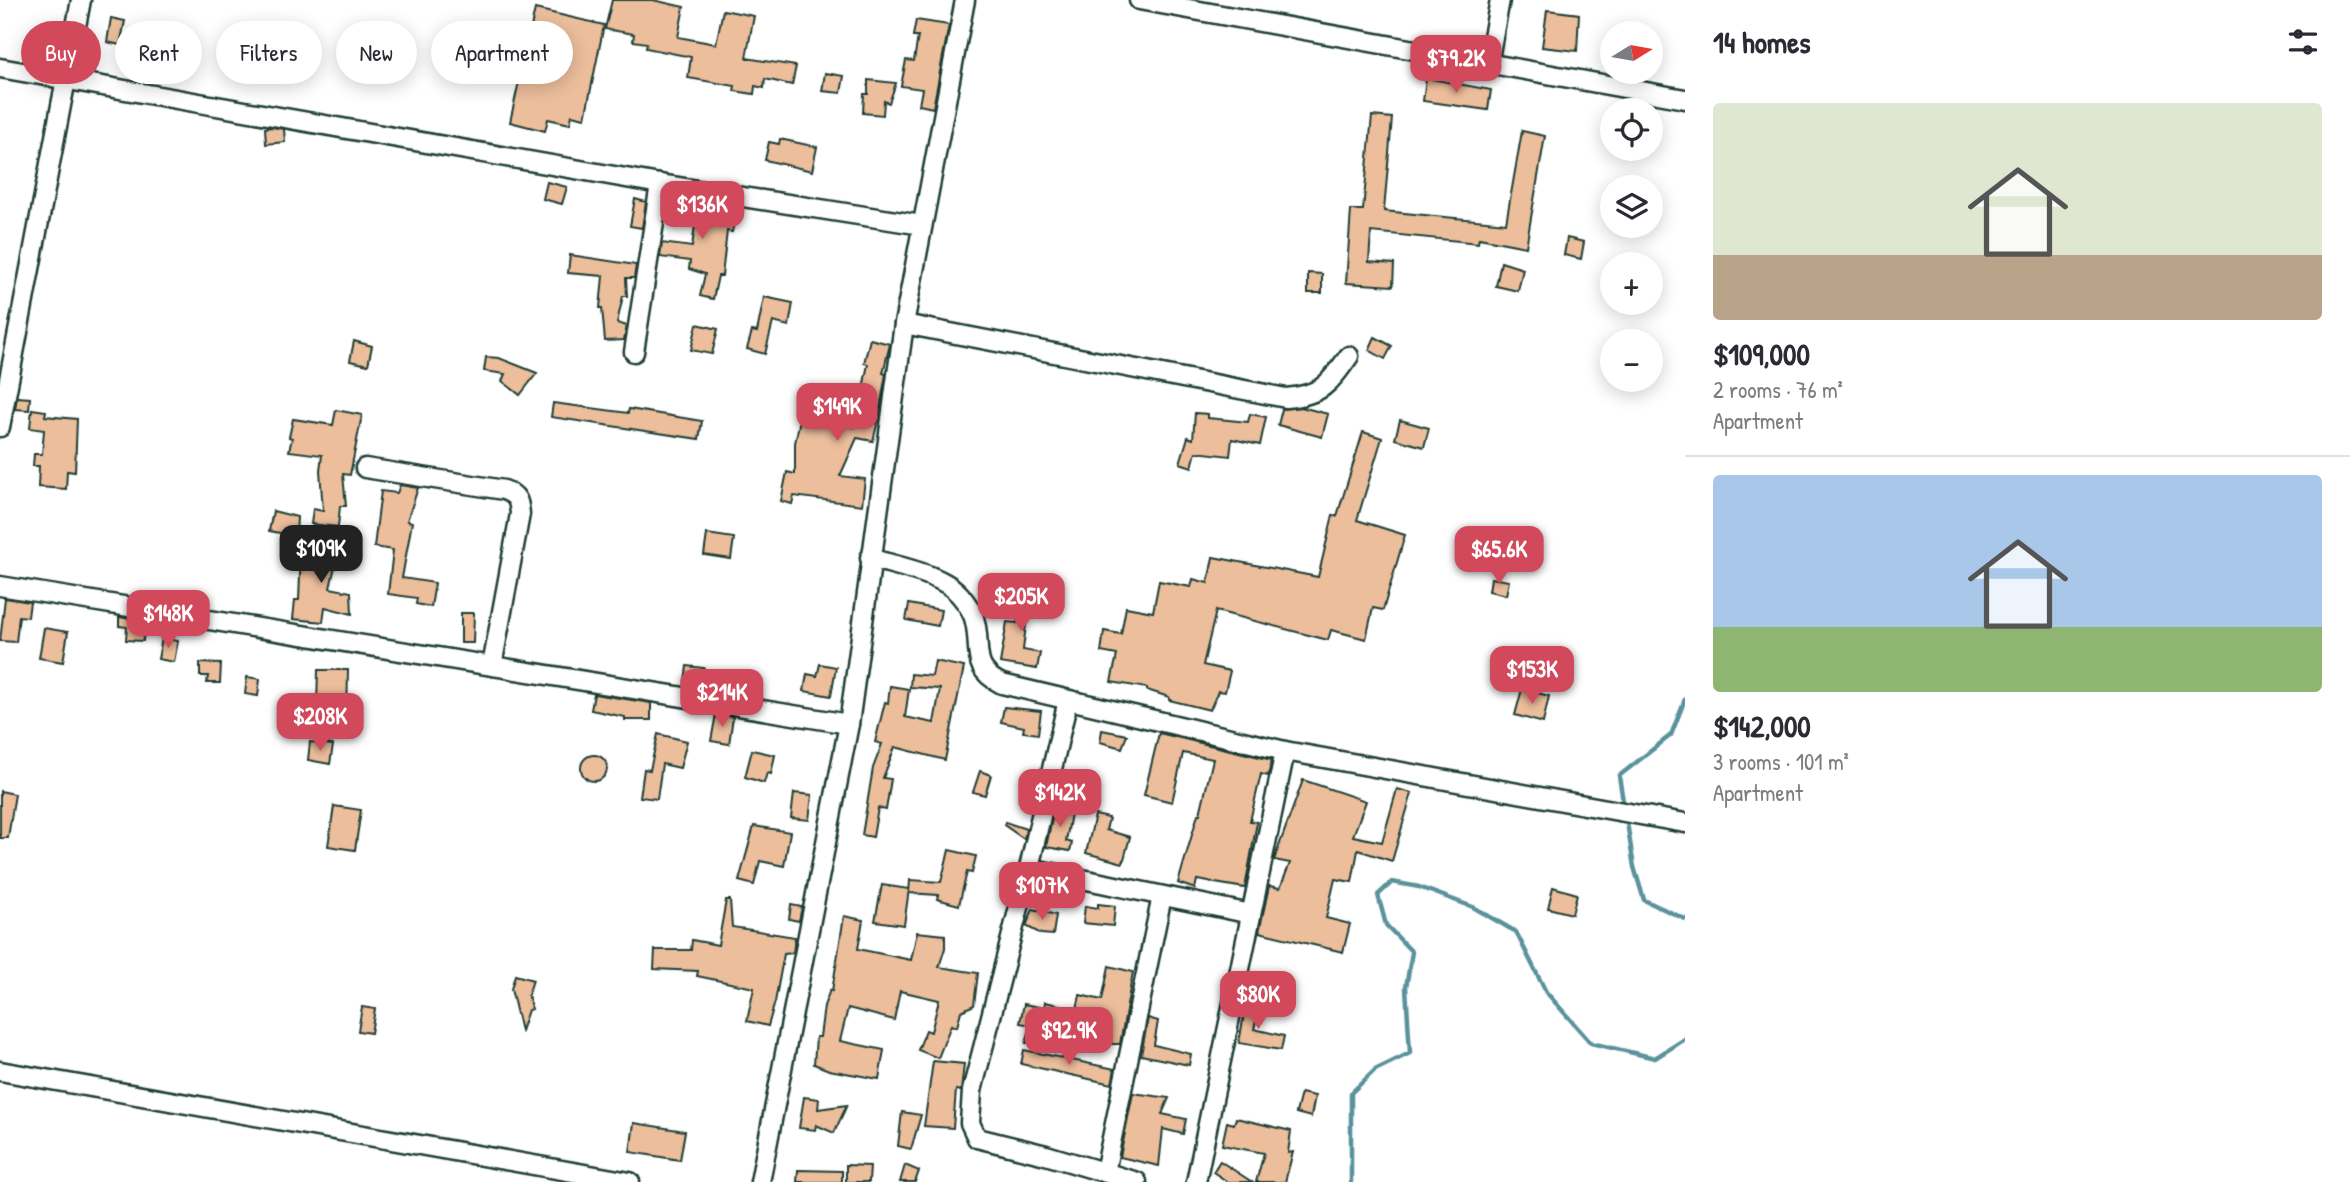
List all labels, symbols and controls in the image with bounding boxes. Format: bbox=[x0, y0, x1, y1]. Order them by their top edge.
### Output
chip: Buy bbox=[21, 21, 101, 84]
chip: Rent bbox=[115, 21, 202, 84]
chip: Filters bbox=[216, 21, 322, 84]
chip: New bbox=[336, 21, 417, 84]
chip: Apartment bbox=[431, 21, 573, 84]
north arrow bbox=[1600, 21, 1662, 84]
map controls bbox=[1600, 21, 1663, 392]
text: 14 homes bbox=[1713, 22, 1811, 62]
icon: filters bbox=[2284, 23, 2322, 61]
pin: $79.2K bbox=[1399, 36, 1513, 95]
text: $79.2K bbox=[1426, 42, 1486, 73]
button: locate bbox=[1600, 98, 1663, 161]
icon: home bbox=[1955, 149, 2081, 275]
button: layers bbox=[1600, 175, 1663, 238]
pin: $136K bbox=[653, 182, 751, 241]
text: $136K bbox=[676, 188, 728, 219]
button: + bbox=[1600, 252, 1663, 315]
button: − bbox=[1600, 329, 1663, 392]
text: $109,000 bbox=[1713, 334, 1810, 374]
text: 2 rooms · 76 m² bbox=[1713, 374, 1843, 405]
pin: $149K bbox=[788, 384, 886, 443]
text: $149K bbox=[812, 390, 862, 421]
text: Apartment bbox=[1713, 405, 1803, 436]
icon: home bbox=[1955, 521, 2081, 647]
pin: $109K bbox=[272, 526, 370, 585]
pin: $65.6K bbox=[1442, 526, 1556, 586]
text: $109K bbox=[296, 532, 346, 563]
text: $65.6K bbox=[1471, 533, 1527, 564]
pin: $205K bbox=[972, 574, 1070, 633]
text: $205K bbox=[994, 580, 1048, 611]
pin: $148K bbox=[119, 590, 217, 650]
text: $148K bbox=[143, 597, 193, 628]
pin: $153K bbox=[1483, 646, 1581, 706]
text: $153K bbox=[1506, 653, 1558, 684]
pin: $214K bbox=[673, 670, 771, 729]
text: $214K bbox=[696, 676, 748, 707]
pin: $208K bbox=[271, 694, 369, 753]
text: $208K bbox=[293, 700, 347, 731]
text: $142,000 bbox=[1713, 706, 1811, 746]
text: 3 rooms · 101 m² bbox=[1713, 746, 1849, 777]
pin: $142K bbox=[1011, 770, 1109, 829]
text: $142K bbox=[1034, 776, 1086, 807]
text: Apartment bbox=[1713, 777, 1803, 808]
pin: $107K bbox=[993, 862, 1091, 922]
text: $107K bbox=[1015, 869, 1069, 900]
pin: $80K bbox=[1217, 972, 1299, 1031]
text: $80K bbox=[1236, 978, 1280, 1009]
pin: $92.9K bbox=[1012, 1007, 1126, 1067]
text: $92.9K bbox=[1041, 1014, 1097, 1045]

